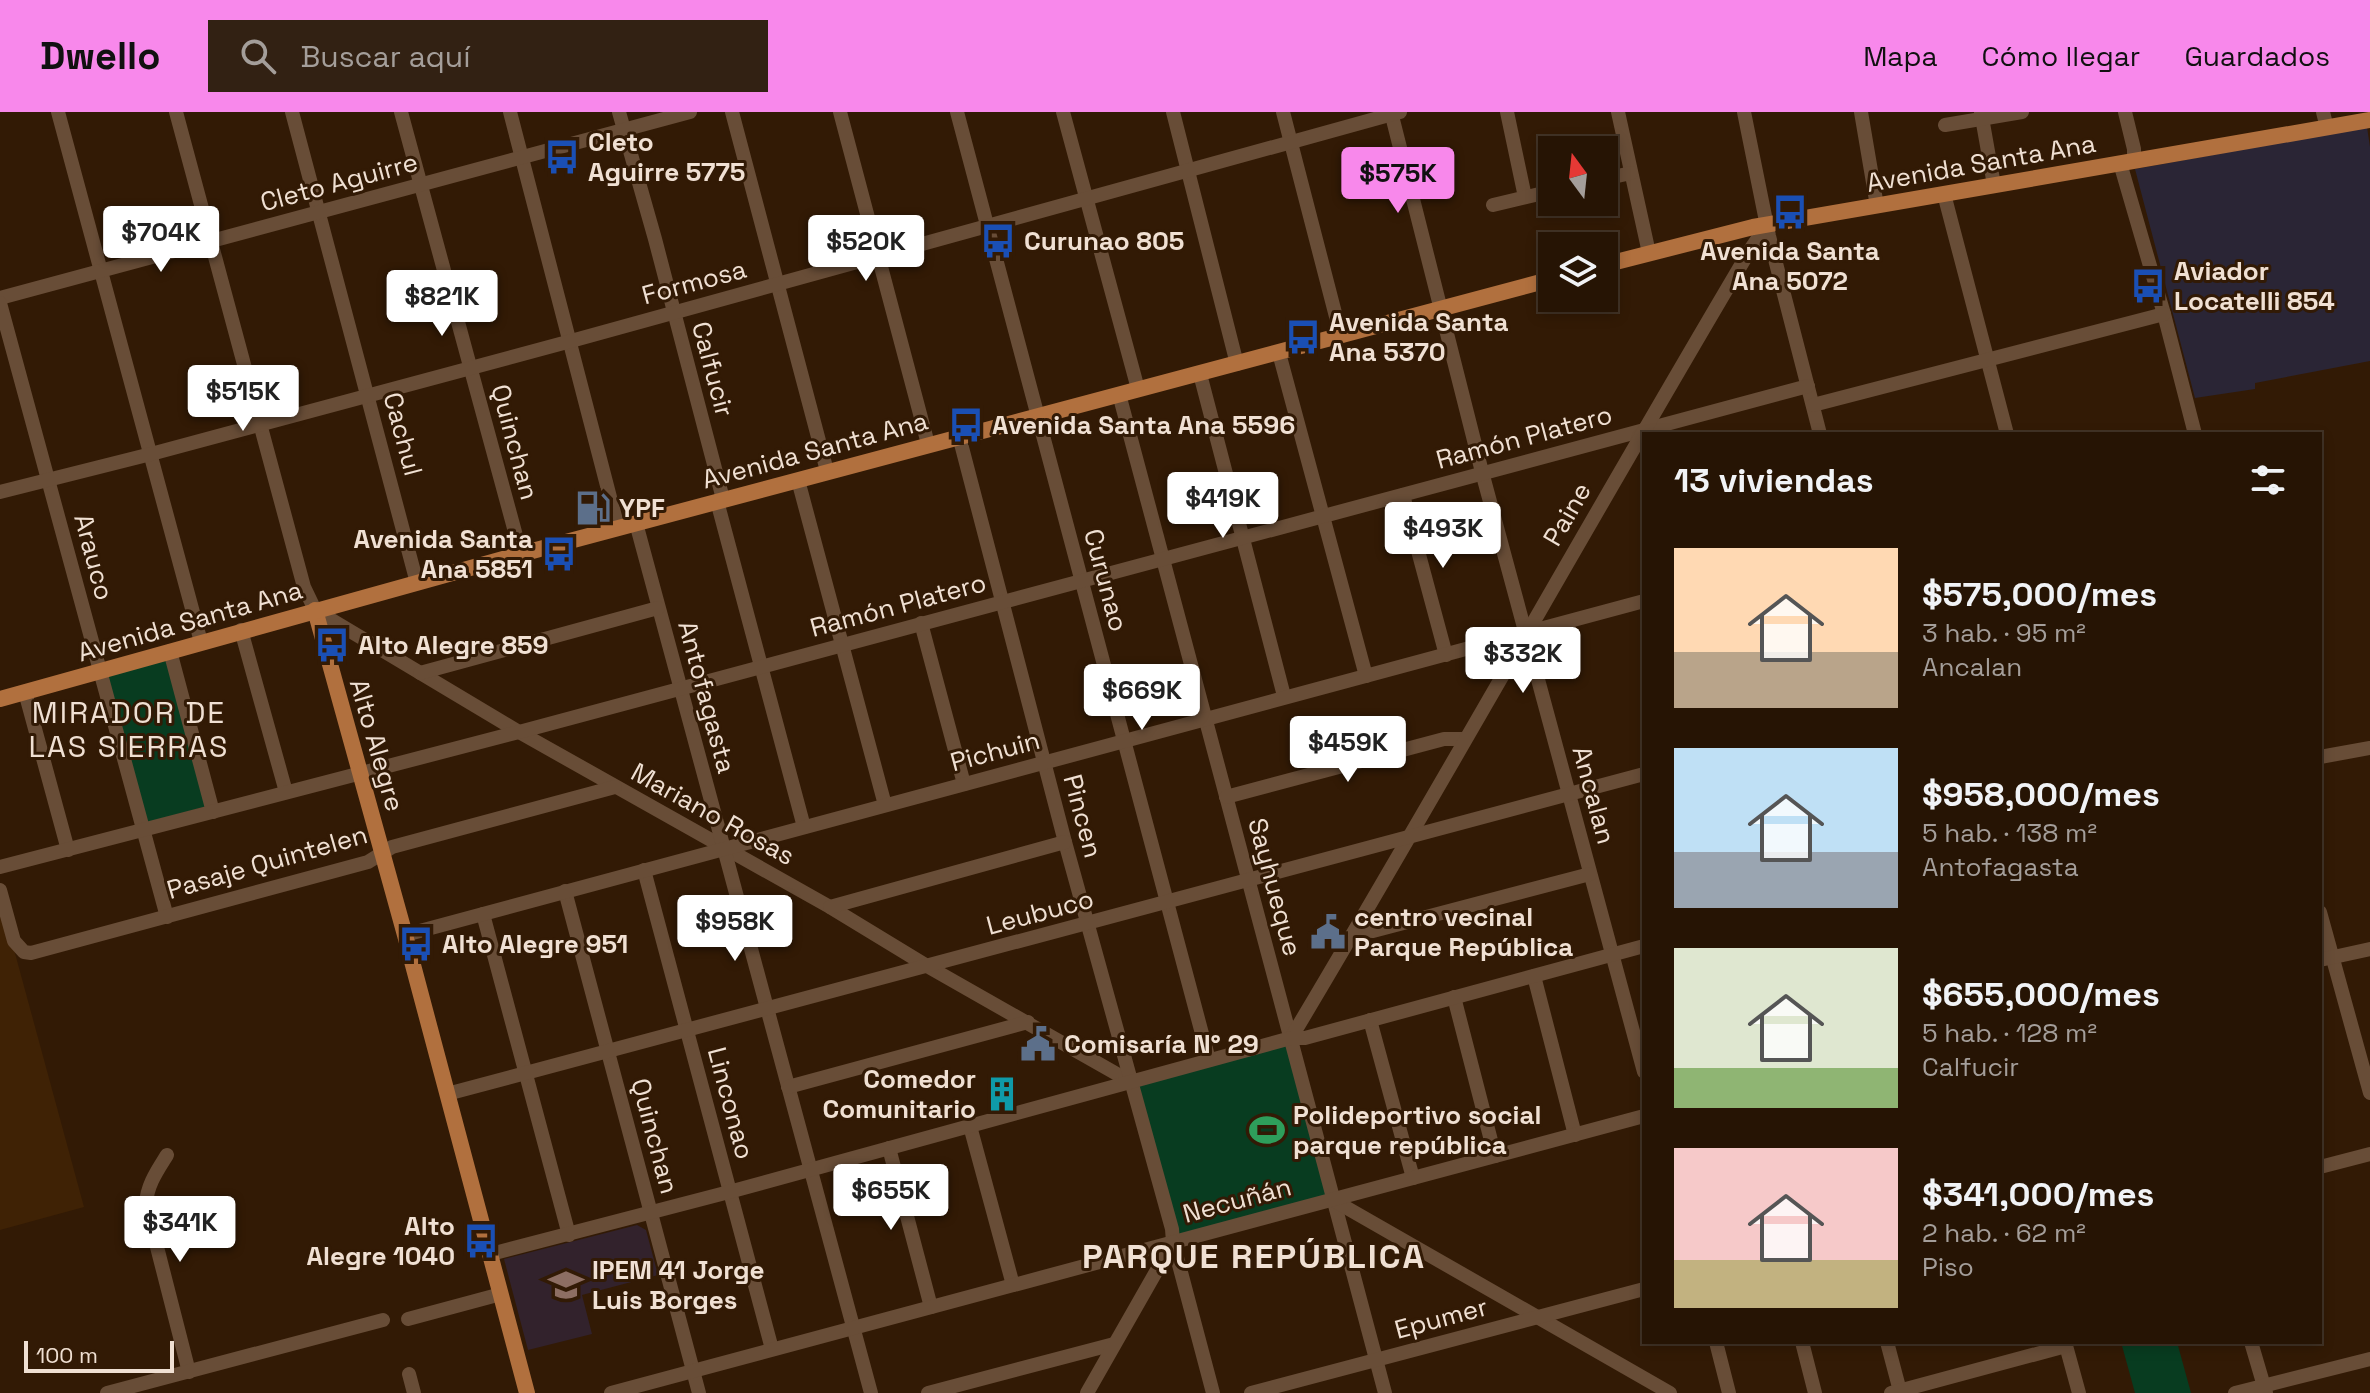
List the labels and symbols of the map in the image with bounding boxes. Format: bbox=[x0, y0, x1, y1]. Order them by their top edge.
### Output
place label: Cleto Aguirre 5775 bbox=[588, 125, 745, 189]
street label: Avenida Santa Ana bbox=[1864, 126, 2098, 200]
north arrow bbox=[1538, 136, 1618, 216]
bus stop icon: Cleto Aguirre 5775 bbox=[543, 138, 581, 176]
street label: Cleto Aguirre bbox=[256, 145, 422, 219]
pin: $575K bbox=[1342, 147, 1454, 215]
bus stop icon: Avenida Santa Ana 5072 bbox=[1771, 193, 1809, 231]
pin: $704K bbox=[105, 206, 217, 274]
pin: $520K bbox=[810, 215, 922, 283]
bus stop icon: Curunao 805 bbox=[979, 222, 1017, 260]
place label: Curunao 805 bbox=[1024, 224, 1184, 258]
place label: Avenida Santa Ana 5072 bbox=[1700, 234, 1880, 298]
street label: Formosa bbox=[638, 252, 750, 312]
place label: Aviador Locatelli 854 bbox=[2174, 254, 2335, 318]
bus stop icon: Aviador Locatelli 854 bbox=[2129, 267, 2167, 305]
pin: $821K bbox=[386, 270, 498, 338]
place label: Avenida Santa Ana 5370 bbox=[1329, 305, 1509, 369]
street label: Calfucir bbox=[684, 318, 742, 420]
bus stop icon: Avenida Santa Ana 5370 bbox=[1284, 318, 1322, 356]
pin: $515K bbox=[187, 365, 299, 433]
street label: Quinchan bbox=[483, 381, 547, 503]
street label: Cachul bbox=[376, 389, 430, 479]
street label: Ramón Platero bbox=[1432, 397, 1616, 477]
street label: Avenida Santa Ana bbox=[698, 403, 932, 496]
bus stop icon: Avenida Santa Ana 5596 bbox=[947, 406, 985, 444]
place label: Avenida Santa Ana 5596 bbox=[992, 408, 1295, 442]
pin: $419K bbox=[1167, 472, 1279, 540]
street label: Paine bbox=[1535, 476, 1599, 552]
fuel station icon: YPF bbox=[574, 489, 612, 527]
place label: YPF bbox=[619, 491, 665, 525]
pin: $493K bbox=[1387, 502, 1499, 570]
street label: Arauco bbox=[66, 510, 122, 604]
place label: Avenida Santa Ana 5851 bbox=[353, 522, 533, 586]
street label: Curunao bbox=[1076, 525, 1136, 635]
bus stop icon: Avenida Santa Ana 5851 bbox=[540, 535, 578, 573]
street label: Ramón Platero bbox=[806, 565, 990, 645]
street label: Avenida Santa Ana bbox=[74, 573, 306, 669]
street label: Antofagasta bbox=[670, 617, 744, 777]
bus stop icon: Alto Alegre 859 bbox=[313, 626, 351, 664]
pin: $332K bbox=[1467, 627, 1579, 695]
place label: Alto Alegre 859 bbox=[358, 628, 549, 662]
pin: $669K bbox=[1086, 664, 1198, 732]
street label: Alto Alegre bbox=[342, 675, 412, 815]
district label: MIRADOR DE LAS SIERRAS bbox=[29, 693, 229, 766]
pin: $459K bbox=[1292, 716, 1404, 784]
street label: Pichuin bbox=[946, 723, 1044, 779]
street label: Ancalan bbox=[1565, 742, 1623, 848]
street label: Mariano Rosas bbox=[625, 755, 801, 873]
street label: Pincen bbox=[1056, 771, 1110, 861]
street label: Sayhueque bbox=[1240, 814, 1310, 960]
street label: Pasaje Quintelen bbox=[163, 817, 371, 907]
street label: Leubuco bbox=[983, 881, 1097, 943]
pin: $958K bbox=[679, 895, 791, 963]
place label: centro vecinal Parque República bbox=[1354, 900, 1573, 964]
public building icon: centro vecinal Parque República bbox=[1309, 913, 1347, 951]
bus stop icon: Alto Alegre 951 bbox=[397, 925, 435, 963]
place label: Alto Alegre 951 bbox=[442, 927, 628, 961]
public building icon: Comisaría N° 29 bbox=[1019, 1025, 1057, 1063]
place label: Comisaría N° 29 bbox=[1064, 1027, 1259, 1061]
street label: Linconao bbox=[700, 1043, 762, 1163]
place label: Comedor Comunitario bbox=[822, 1062, 976, 1126]
street label: Quinchan bbox=[623, 1075, 687, 1197]
building icon: Comedor Comunitario bbox=[983, 1075, 1021, 1113]
place label: Polideportivo social parque república bbox=[1293, 1098, 1541, 1162]
sports icon: Polideportivo social parque república bbox=[1248, 1111, 1286, 1149]
pin: $655K bbox=[835, 1164, 947, 1232]
street label: Necuñán bbox=[1179, 1169, 1295, 1231]
pin: $341K bbox=[124, 1196, 236, 1264]
place label: Alto Alegre 1040 bbox=[307, 1209, 455, 1273]
bus stop icon: Alto Alegre 1040 bbox=[462, 1222, 500, 1260]
district label: PARQUE REPÚBLICA bbox=[1082, 1235, 1426, 1278]
place label: IPEM 41 Jorge Luis Borges bbox=[592, 1253, 765, 1317]
school or university icon: IPEM 41 Jorge Luis Borges bbox=[547, 1266, 585, 1304]
street label: Epumer bbox=[1391, 1289, 1491, 1347]
scale bar bbox=[24, 1337, 174, 1373]

